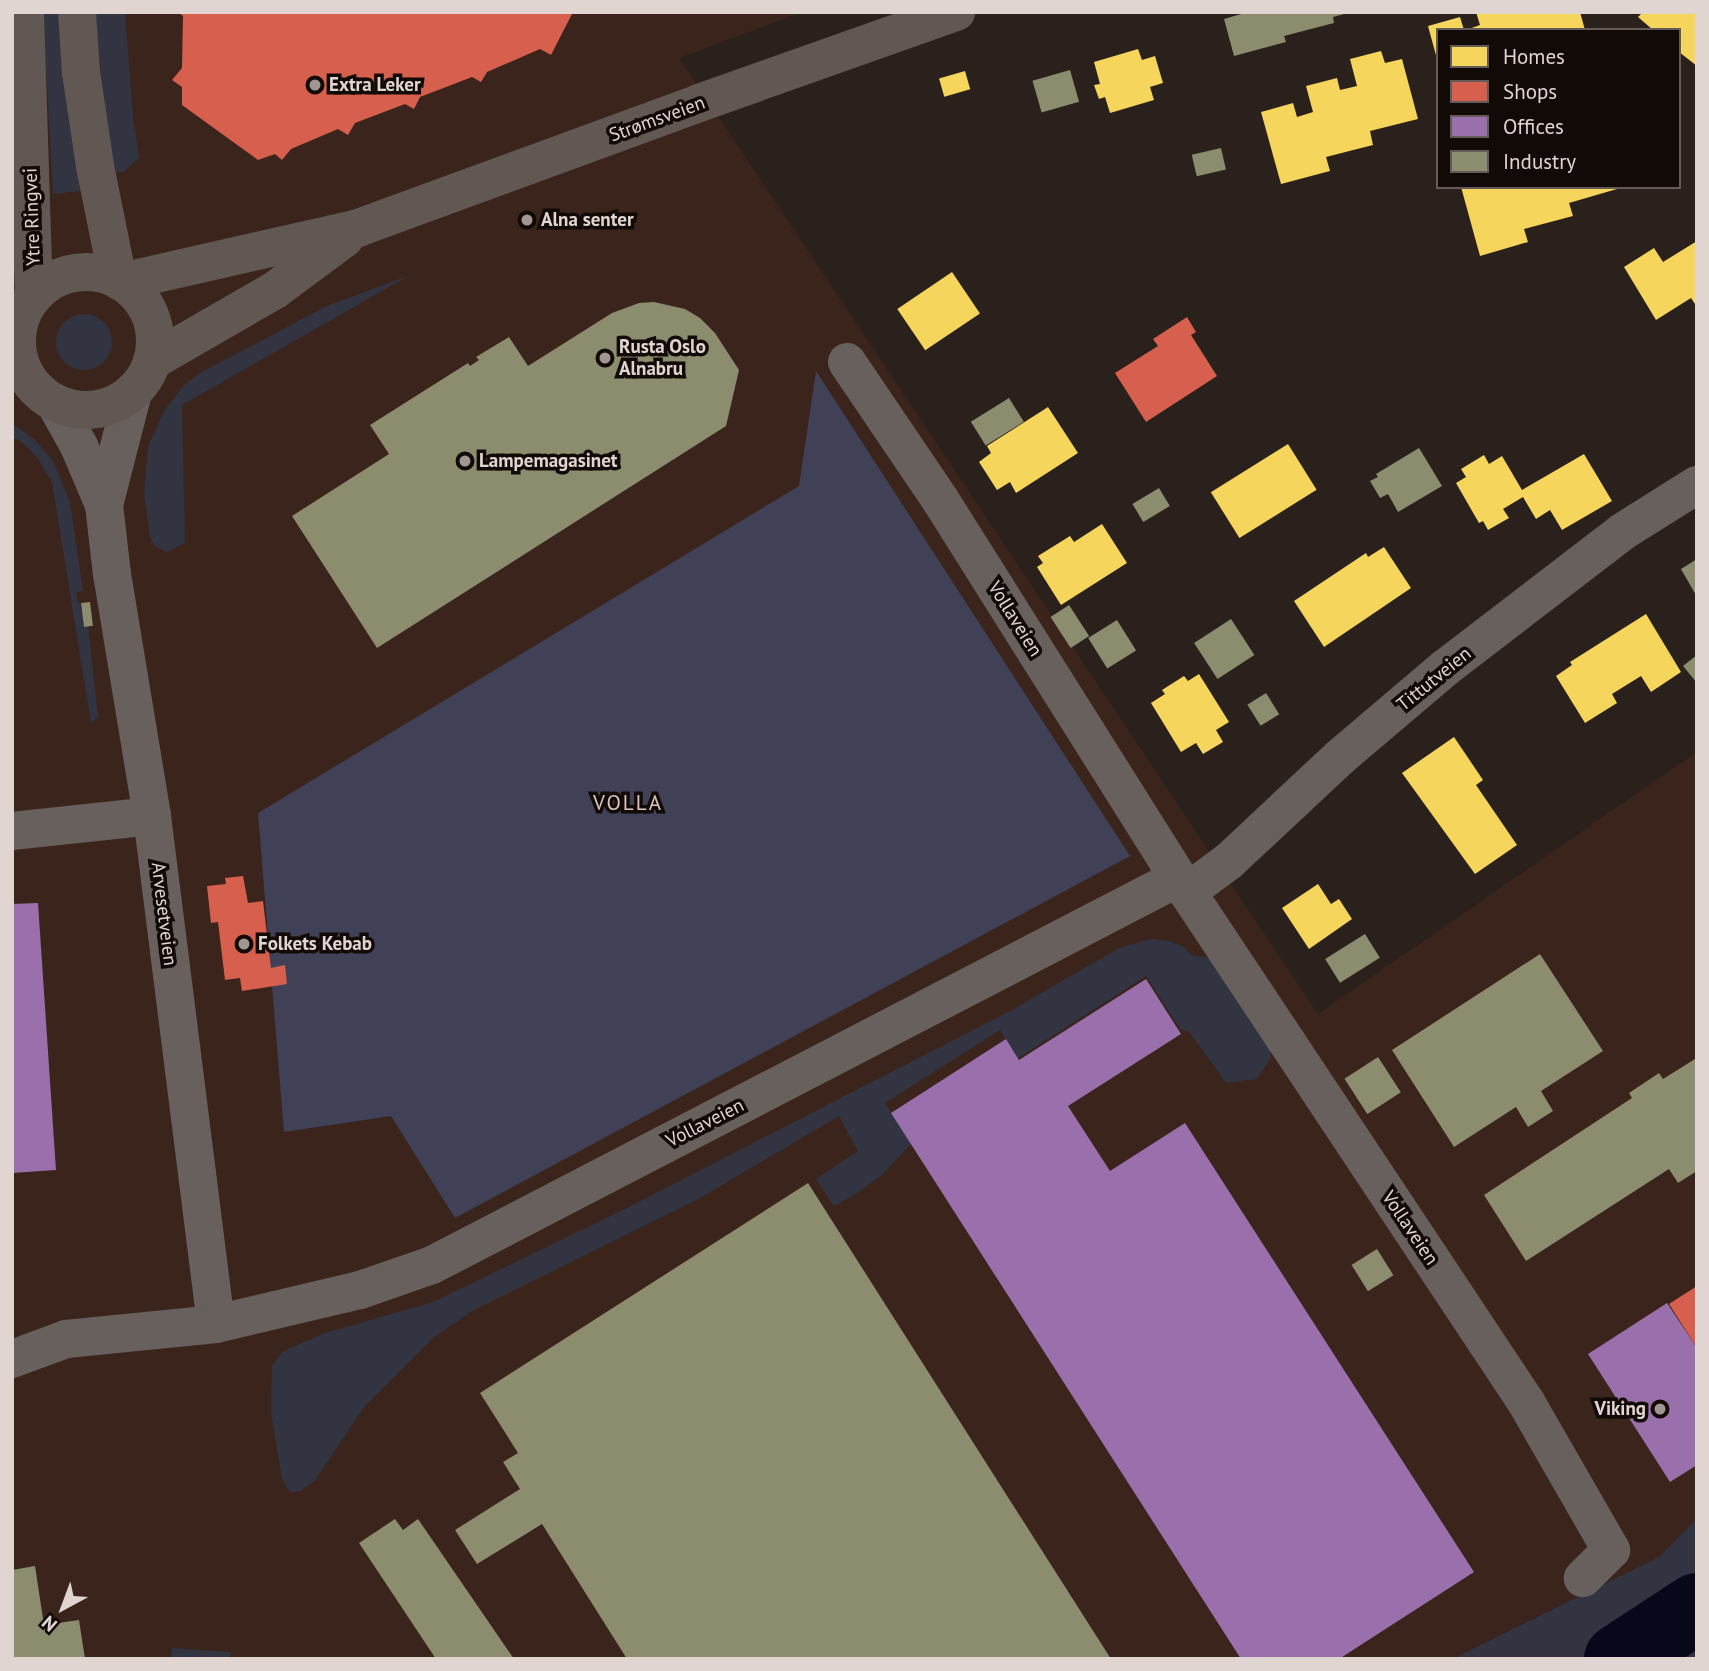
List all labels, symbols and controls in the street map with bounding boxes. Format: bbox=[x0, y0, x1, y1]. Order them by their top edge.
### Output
legend bbox=[1436, 28, 1681, 189]
text: Homes bbox=[1503, 43, 1565, 70]
place label: Extra Leker bbox=[329, 74, 421, 96]
marker: Extra Leker bbox=[307, 77, 323, 93]
text: Shops bbox=[1503, 78, 1557, 105]
street label: Strømsveien bbox=[606, 91, 708, 147]
text: Offices bbox=[1503, 113, 1564, 140]
text: Industry bbox=[1503, 148, 1576, 175]
street label: Ytre Ringvei bbox=[19, 168, 45, 266]
place label: Alna senter bbox=[541, 209, 634, 231]
marker: Alna senter bbox=[519, 212, 535, 228]
place label: Rusta Oslo Alnabru bbox=[619, 336, 706, 380]
marker: Rusta Oslo Alnabru bbox=[597, 350, 613, 366]
place label: Lampemagasinet bbox=[479, 450, 617, 472]
marker: Lampemagasinet bbox=[457, 453, 473, 469]
street label: Vollaveien bbox=[983, 577, 1047, 661]
street label: Tittutveien bbox=[1392, 642, 1476, 716]
district label: VOLLA bbox=[594, 790, 662, 816]
street label: Arvesetveien bbox=[146, 861, 182, 967]
place label: Folkets Kebab bbox=[258, 933, 372, 955]
marker: Folkets Kebab bbox=[236, 936, 252, 952]
street label: Vollaveien bbox=[662, 1094, 748, 1152]
street label: Vollaveien bbox=[1377, 1187, 1443, 1269]
place label: Viking bbox=[1594, 1398, 1646, 1420]
marker: Viking bbox=[1652, 1401, 1668, 1417]
north arrow bbox=[28, 1573, 98, 1643]
text: N bbox=[37, 1611, 62, 1637]

